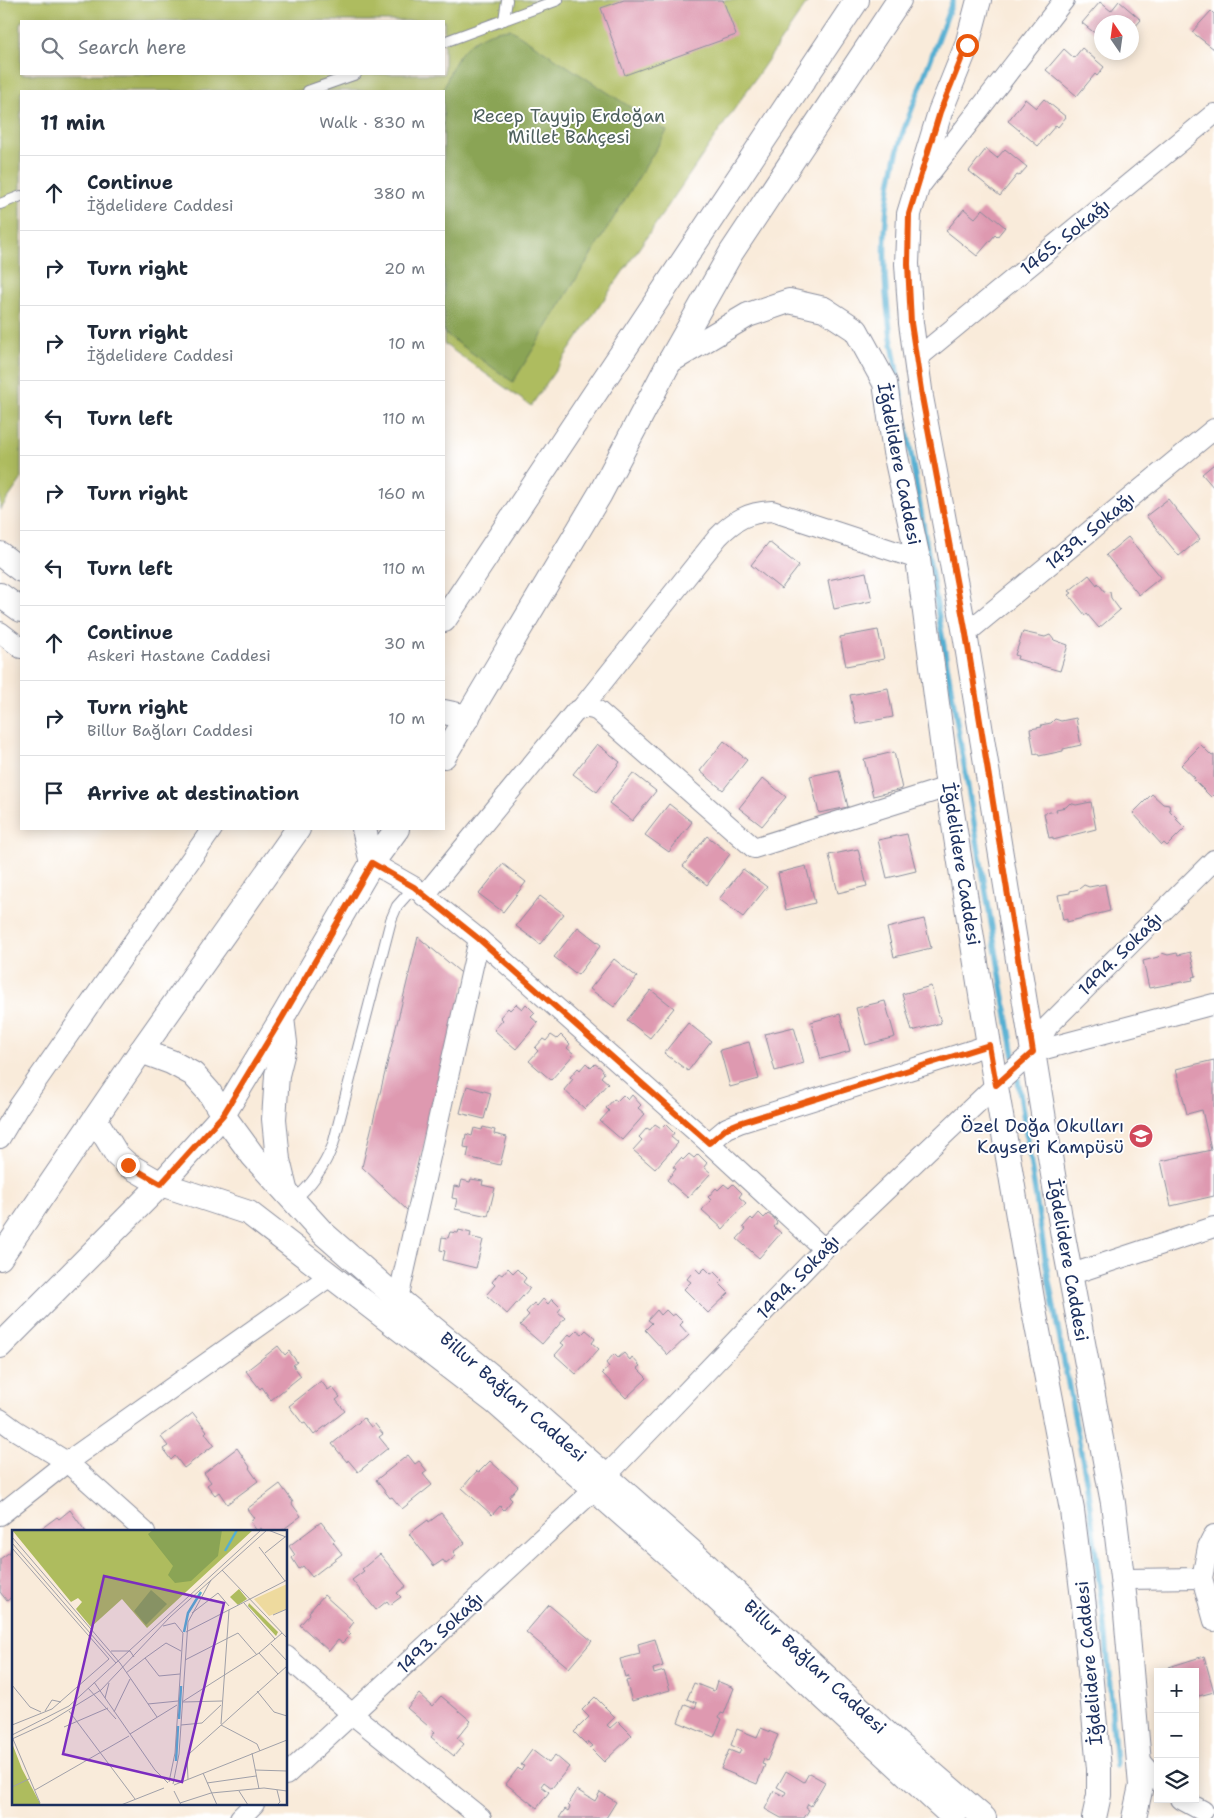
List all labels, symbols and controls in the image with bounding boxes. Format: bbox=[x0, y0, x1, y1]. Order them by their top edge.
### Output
north arrow bbox=[1094, 15, 1139, 60]
search box bbox=[20, 20, 445, 75]
icon: search bbox=[38, 34, 66, 62]
route start bbox=[956, 34, 979, 57]
text: Search here bbox=[78, 35, 187, 60]
park label: Recep Tayyip Erdoğan Millet Bahçesi bbox=[473, 104, 665, 149]
text: 11 min bbox=[40, 109, 105, 137]
text: Walk · 830 m bbox=[319, 112, 425, 133]
text: Continue bbox=[87, 170, 173, 195]
icon: ahead bbox=[40, 179, 68, 207]
text: 380 m bbox=[373, 183, 425, 204]
street label: 1465. Sokağı bbox=[1015, 193, 1115, 281]
text: İğdelidere Caddesi bbox=[87, 195, 234, 216]
icon: right bbox=[40, 254, 68, 282]
text: Turn right bbox=[87, 256, 188, 281]
text: 20 m bbox=[384, 258, 425, 279]
text: Turn right bbox=[87, 320, 188, 345]
icon: right bbox=[40, 329, 68, 357]
text: 10 m bbox=[388, 333, 425, 354]
text: İğdelidere Caddesi bbox=[87, 345, 234, 366]
street label: İğdelidere Caddesi bbox=[871, 381, 927, 547]
icon: left bbox=[40, 404, 68, 432]
text: Turn left bbox=[87, 406, 173, 431]
text: 110 m bbox=[382, 408, 425, 429]
icon: right bbox=[40, 479, 68, 507]
text: Turn right bbox=[87, 481, 188, 506]
text: 160 m bbox=[378, 483, 425, 504]
street label: 1439. Sokağı bbox=[1040, 487, 1140, 575]
icon: left bbox=[40, 554, 68, 582]
text: Turn left bbox=[87, 556, 173, 581]
text: 110 m bbox=[382, 558, 425, 579]
text: Continue bbox=[87, 620, 173, 645]
icon: ahead bbox=[40, 629, 68, 657]
text: 30 m bbox=[384, 633, 425, 654]
text: Askeri Hastane Caddesi bbox=[87, 645, 271, 666]
text: Turn right bbox=[87, 695, 188, 720]
icon: right bbox=[40, 704, 68, 732]
text: 10 m bbox=[388, 708, 425, 729]
text: Billur Bağları Caddesi bbox=[87, 720, 253, 741]
icon: arrive bbox=[40, 779, 68, 807]
text: Arrive at destination bbox=[87, 781, 299, 806]
street label: İğdelidere Caddesi bbox=[936, 781, 986, 947]
street label: 1494. Sokağı bbox=[1073, 907, 1167, 1001]
place label: Özel Doğa Okulları Kayseri Kampüsü bbox=[961, 1114, 1124, 1159]
school or university icon: Özel Doğa Okulları Kayseri Kampüsü bbox=[1128, 1123, 1154, 1149]
route end bbox=[117, 1154, 140, 1177]
street label: İğdelidere Caddesi bbox=[1042, 1177, 1094, 1343]
street label: 1494. Sokağı bbox=[751, 1229, 845, 1325]
street label: Billur Bağları Caddesi bbox=[435, 1327, 591, 1467]
inset map bbox=[12, 1530, 288, 1806]
street label: İğdelidere Caddesi bbox=[1070, 1580, 1108, 1746]
street label: 1493. Sokağı bbox=[392, 1587, 488, 1679]
street label: Billur Bağları Caddesi bbox=[739, 1595, 891, 1739]
map controls bbox=[1154, 1668, 1199, 1803]
button: + bbox=[1154, 1668, 1199, 1713]
button: − bbox=[1154, 1713, 1199, 1758]
button: layers bbox=[1154, 1758, 1199, 1803]

